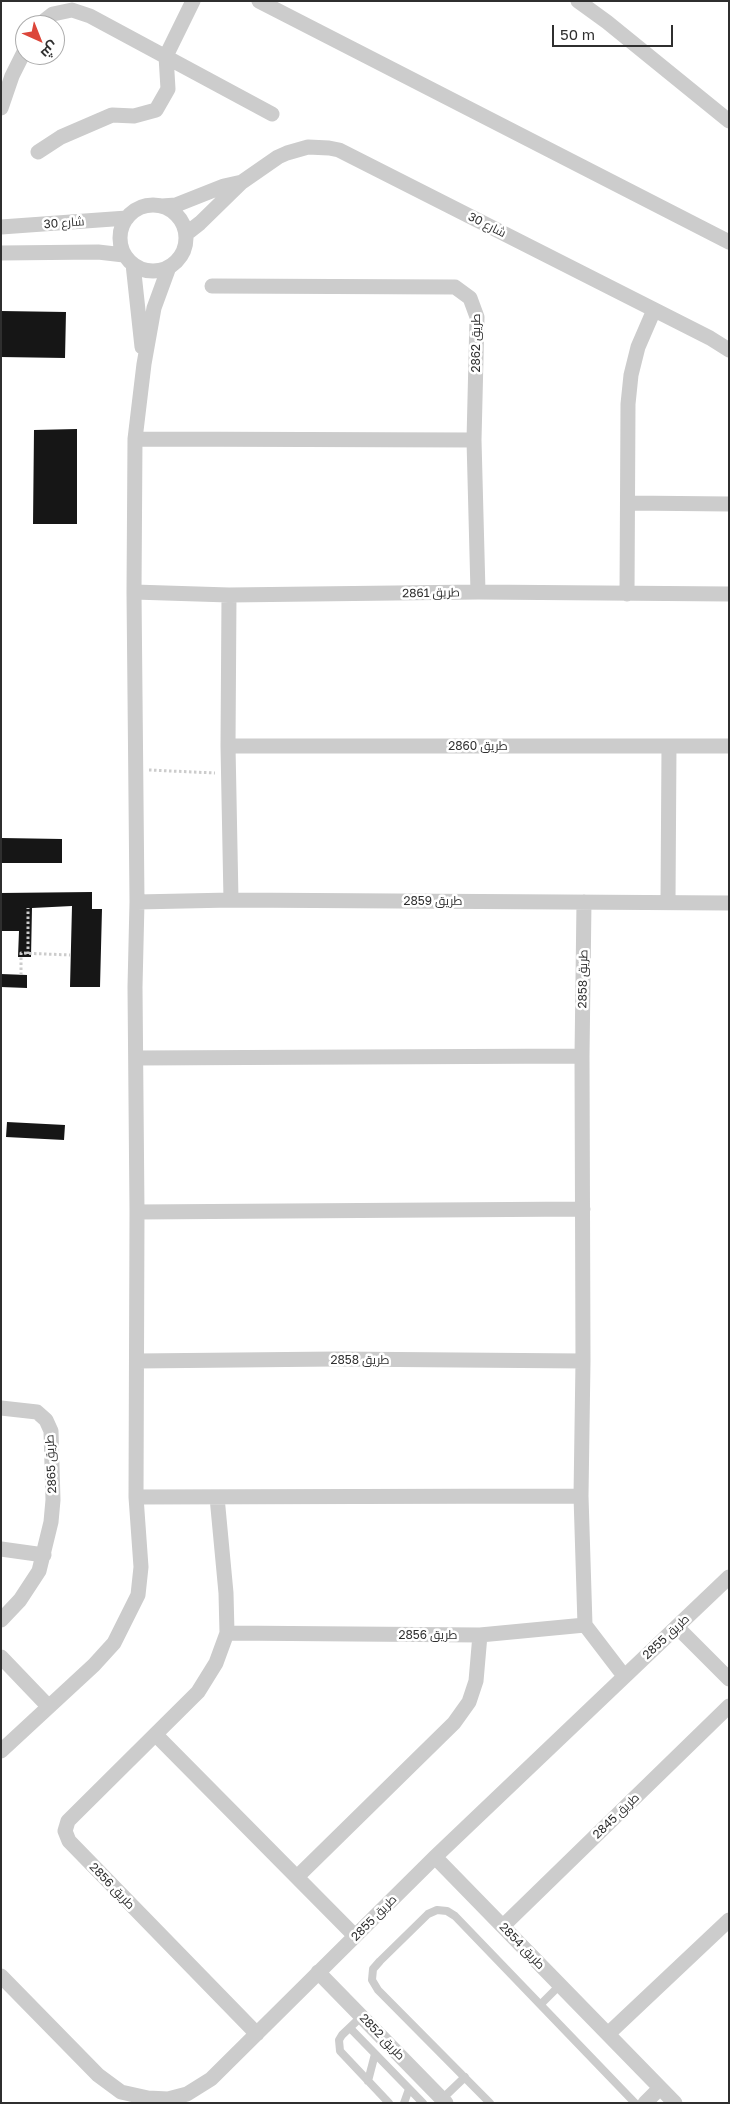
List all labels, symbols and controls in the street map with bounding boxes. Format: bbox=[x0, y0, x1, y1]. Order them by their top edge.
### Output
north arrow bbox=[15, 15, 65, 65]
scale bar bbox=[555, 15, 676, 47]
text: 50 m bbox=[560, 25, 595, 43]
text: ش bbox=[38, 38, 62, 63]
street label: شارع 30 bbox=[466, 209, 508, 241]
street label: شارع 30 bbox=[43, 214, 85, 232]
street label: طريق 2862 bbox=[469, 314, 483, 372]
street label: طريق 2861 bbox=[402, 585, 460, 601]
street label: طريق 2860 bbox=[448, 739, 508, 753]
street label: طريق 2859 bbox=[404, 894, 462, 908]
street label: طريق 2858 bbox=[575, 949, 591, 1009]
street label: طريق 2858 bbox=[331, 1353, 389, 1367]
street label: طريق 2865 bbox=[42, 1434, 60, 1494]
street label: طريق 2855 bbox=[640, 1612, 692, 1662]
street label: طريق 2856 bbox=[399, 1628, 457, 1642]
street label: طريق 2845 bbox=[590, 1790, 642, 1842]
street label: طريق 2856 bbox=[86, 1860, 138, 1912]
street label: طريق 2855 bbox=[348, 1892, 400, 1944]
street label: طريق 2854 bbox=[496, 1920, 548, 1972]
street label: طريق 2852 bbox=[356, 2011, 408, 2063]

